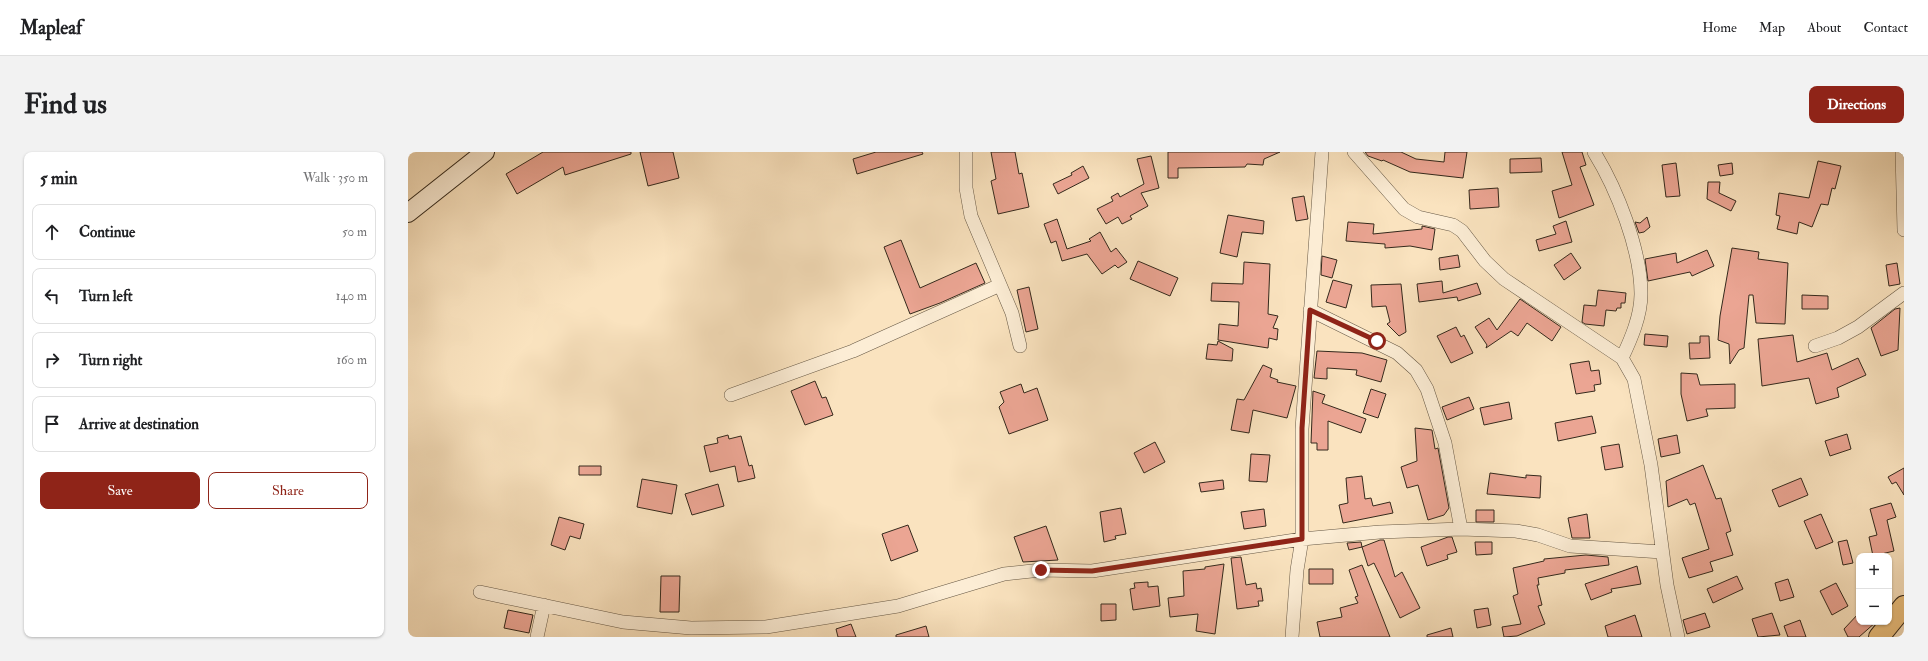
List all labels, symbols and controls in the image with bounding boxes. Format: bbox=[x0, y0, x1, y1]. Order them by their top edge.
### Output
text: Mapleaf bbox=[20, 16, 82, 40]
text: Home bbox=[1702, 19, 1737, 36]
text: Map bbox=[1759, 19, 1785, 36]
text: About bbox=[1807, 19, 1841, 36]
text: Contact bbox=[1863, 19, 1908, 36]
button: Directions bbox=[1809, 86, 1904, 123]
text: Find us bbox=[24, 87, 107, 122]
text: 5 min bbox=[40, 168, 78, 189]
text: Walk · 350 m bbox=[303, 170, 368, 186]
icon: ahead bbox=[41, 221, 63, 243]
text: Continue bbox=[79, 223, 135, 242]
text: 50 m bbox=[342, 224, 367, 240]
icon: left bbox=[41, 285, 63, 307]
text: Turn left bbox=[79, 287, 133, 306]
text: 140 m bbox=[336, 288, 367, 304]
route start bbox=[1368, 332, 1386, 350]
icon: right bbox=[41, 349, 63, 371]
text: Turn right bbox=[79, 351, 142, 370]
text: 160 m bbox=[336, 352, 367, 368]
icon: arrive bbox=[41, 413, 63, 435]
text: Arrive at destination bbox=[79, 415, 199, 434]
button: Save bbox=[40, 472, 200, 509]
button: Share bbox=[208, 472, 368, 509]
map controls bbox=[1856, 553, 1892, 625]
button: + bbox=[1856, 553, 1892, 589]
route end bbox=[1032, 561, 1050, 579]
button: − bbox=[1856, 589, 1892, 625]

